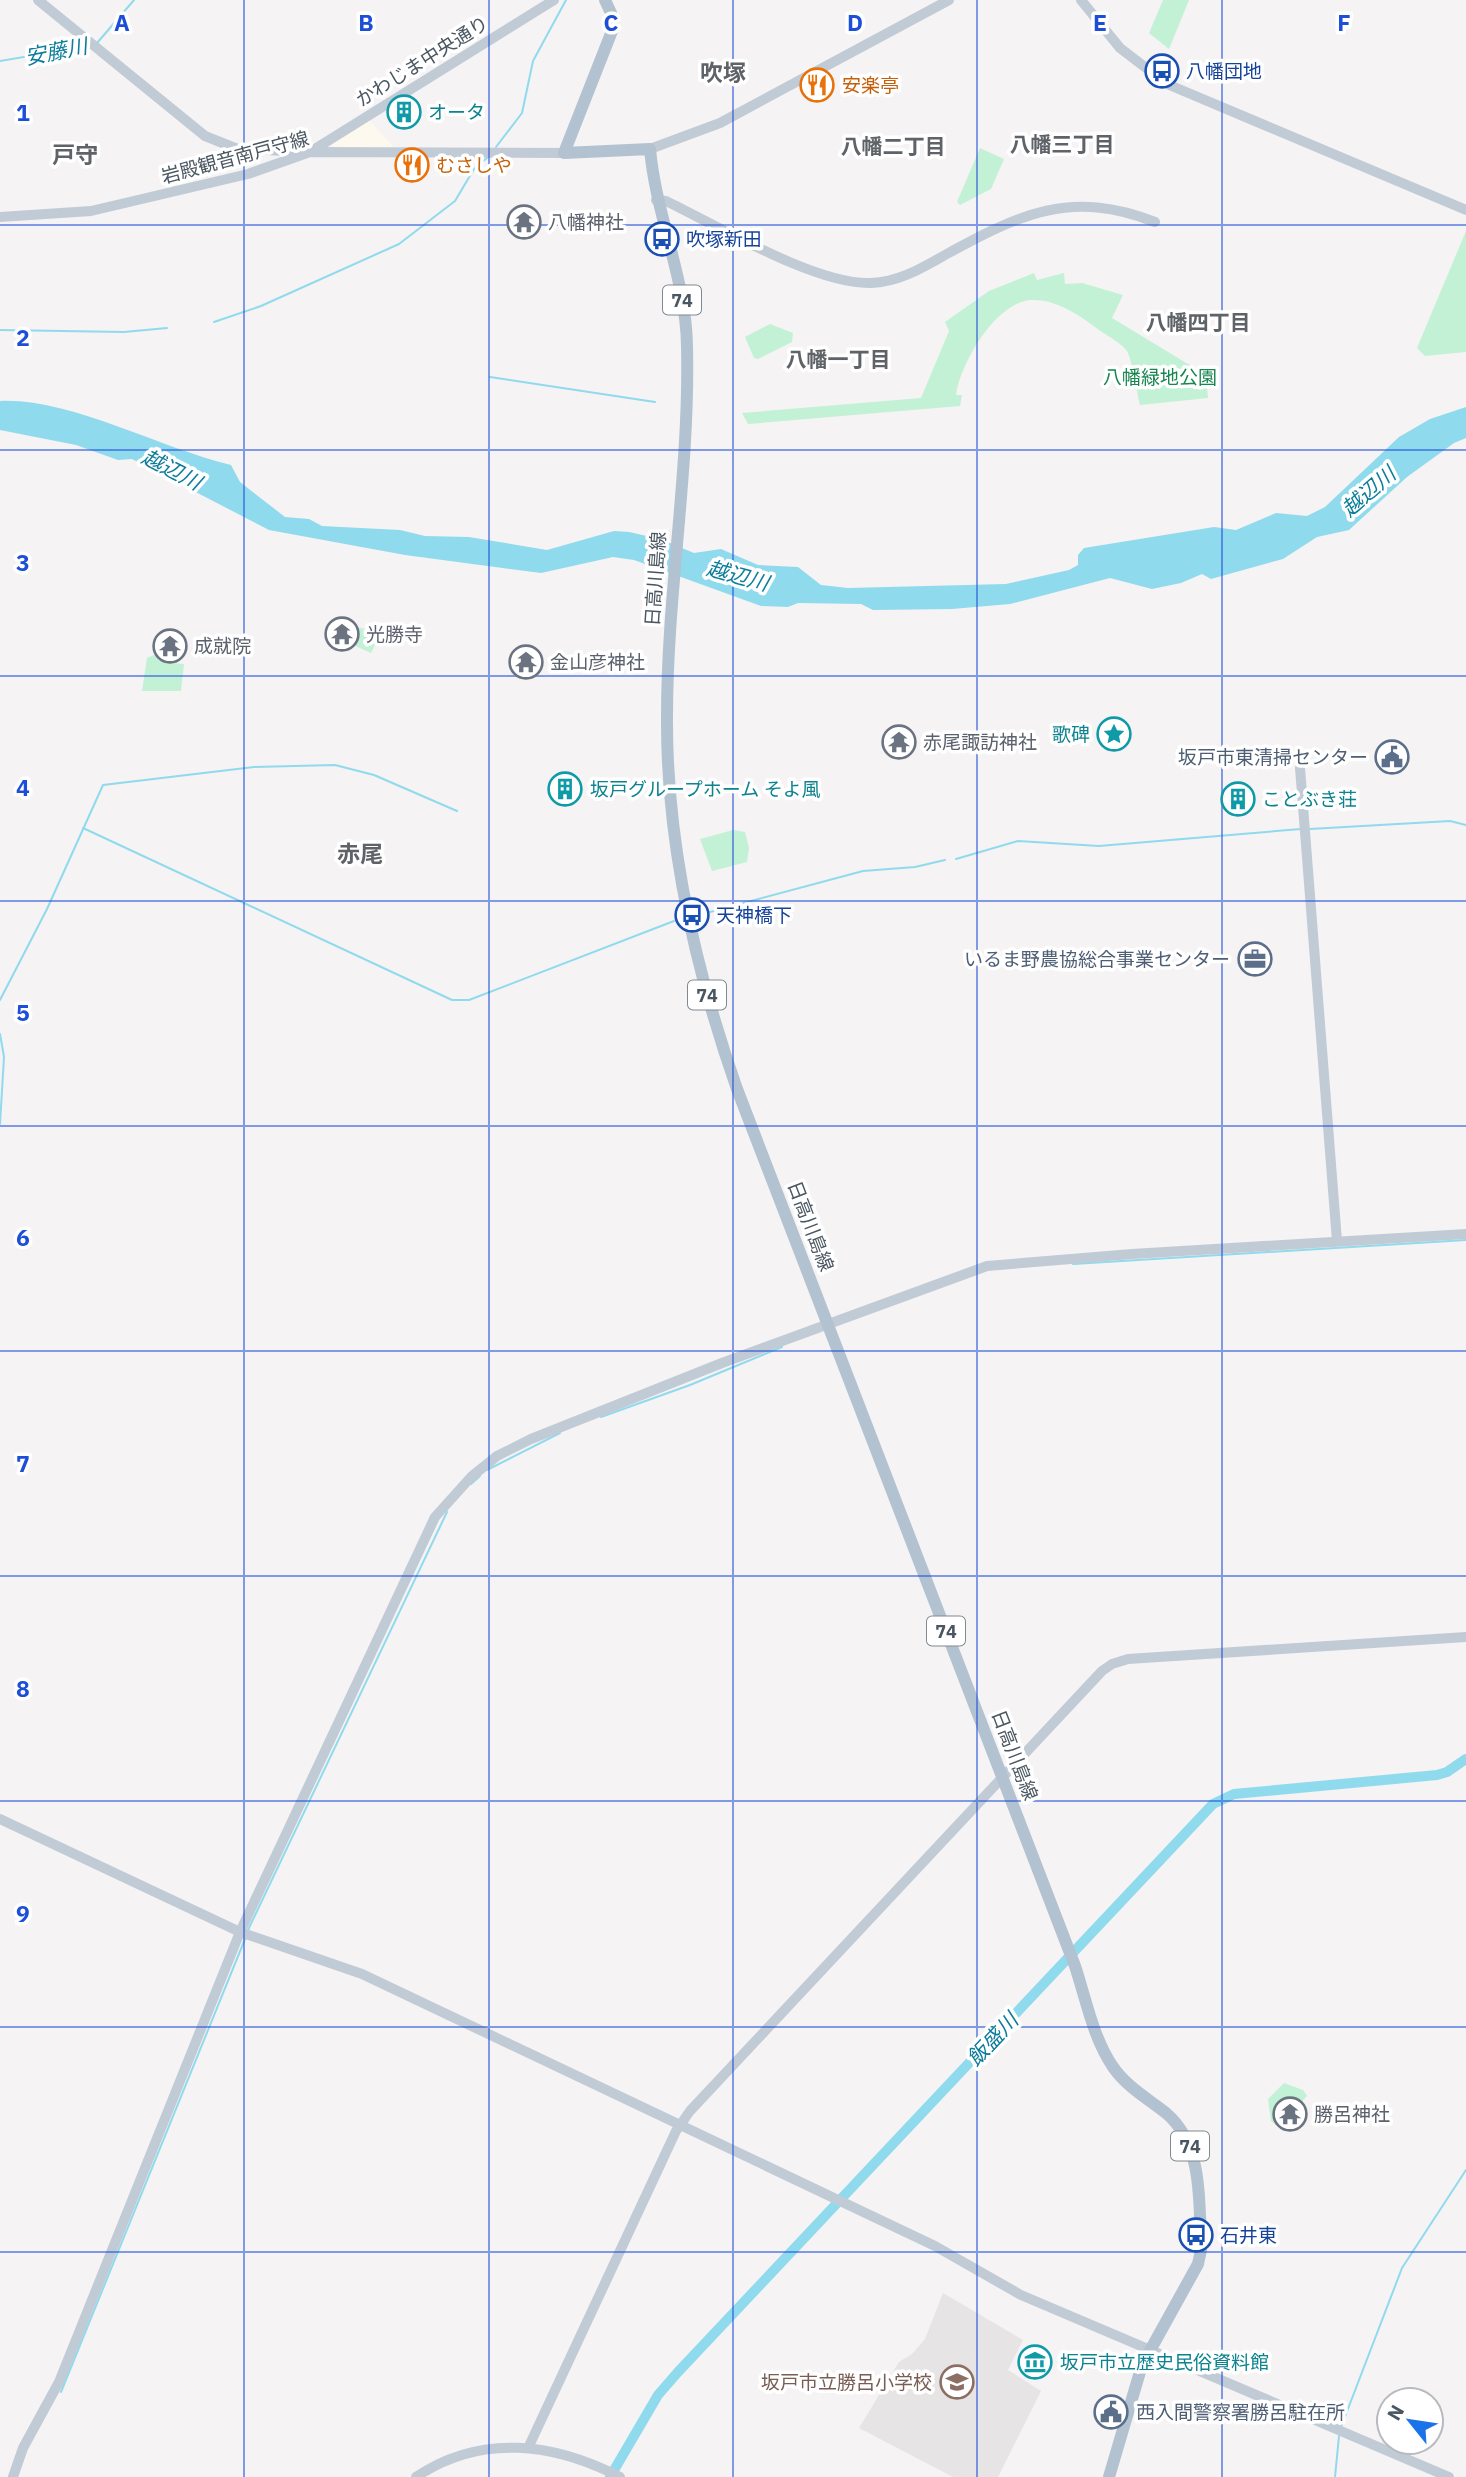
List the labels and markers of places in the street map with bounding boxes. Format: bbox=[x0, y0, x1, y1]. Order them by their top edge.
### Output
bus stop icon: 八幡団地 bbox=[1143, 52, 1181, 90]
place label: 八幡団地 bbox=[1186, 59, 1262, 83]
restaurant icon: 安楽亭 bbox=[798, 66, 836, 104]
place label: 安楽亭 bbox=[842, 73, 899, 97]
building icon: オータ bbox=[385, 93, 423, 131]
place label: オータ bbox=[428, 100, 485, 124]
restaurant icon: むさしや bbox=[393, 146, 431, 184]
place label: むさしや bbox=[436, 153, 512, 177]
temple icon: 八幡神社 bbox=[505, 203, 543, 241]
place label: 八幡神社 bbox=[548, 210, 624, 234]
bus stop icon: 吹塚新田 bbox=[643, 220, 681, 258]
place label: 吹塚新田 bbox=[686, 227, 762, 251]
temple icon: 光勝寺 bbox=[323, 615, 361, 653]
place label: 光勝寺 bbox=[366, 622, 423, 646]
temple icon: 成就院 bbox=[151, 627, 189, 665]
place label: 成就院 bbox=[194, 634, 251, 658]
temple icon: 金山彦神社 bbox=[507, 643, 545, 681]
place label: 金山彦神社 bbox=[550, 650, 645, 674]
place icon: 歌碑 bbox=[1095, 715, 1133, 753]
place label: 歌碑 bbox=[1052, 722, 1090, 746]
temple icon: 赤尾諏訪神社 bbox=[880, 723, 918, 761]
place label: 赤尾諏訪神社 bbox=[923, 730, 1037, 754]
public building icon: 坂戸市東清掃センター bbox=[1373, 738, 1411, 776]
place label: 坂戸市東清掃センター bbox=[1178, 745, 1368, 769]
building icon: 坂戸グループホーム そよ風 bbox=[546, 770, 584, 808]
place label: 坂戸グループホーム そよ風 bbox=[590, 777, 821, 801]
building icon: ことぶき荘 bbox=[1219, 780, 1257, 818]
place label: ことぶき荘 bbox=[1262, 787, 1357, 811]
bus stop icon: 天神橋下 bbox=[673, 896, 711, 934]
place label: 天神橋下 bbox=[716, 903, 792, 927]
office icon: いるま野農協総合事業センター bbox=[1236, 940, 1274, 978]
place label: いるま野農協総合事業センター bbox=[964, 947, 1230, 971]
temple icon: 勝呂神社 bbox=[1271, 2095, 1309, 2133]
place label: 勝呂神社 bbox=[1314, 2102, 1390, 2126]
bus stop icon: 石井東 bbox=[1177, 2216, 1215, 2254]
place label: 石井東 bbox=[1220, 2223, 1277, 2247]
museum icon: 坂戸市立歴史民俗資料館 bbox=[1016, 2343, 1054, 2381]
place label: 坂戸市立歴史民俗資料館 bbox=[1060, 2350, 1269, 2374]
school or university icon: 坂戸市立勝呂小学校 bbox=[938, 2363, 976, 2401]
place label: 坂戸市立勝呂小学校 bbox=[761, 2370, 932, 2394]
public building icon: 西入間警察署勝呂駐在所 bbox=[1092, 2393, 1130, 2431]
place label: 西入間警察署勝呂駐在所 bbox=[1136, 2400, 1345, 2424]

